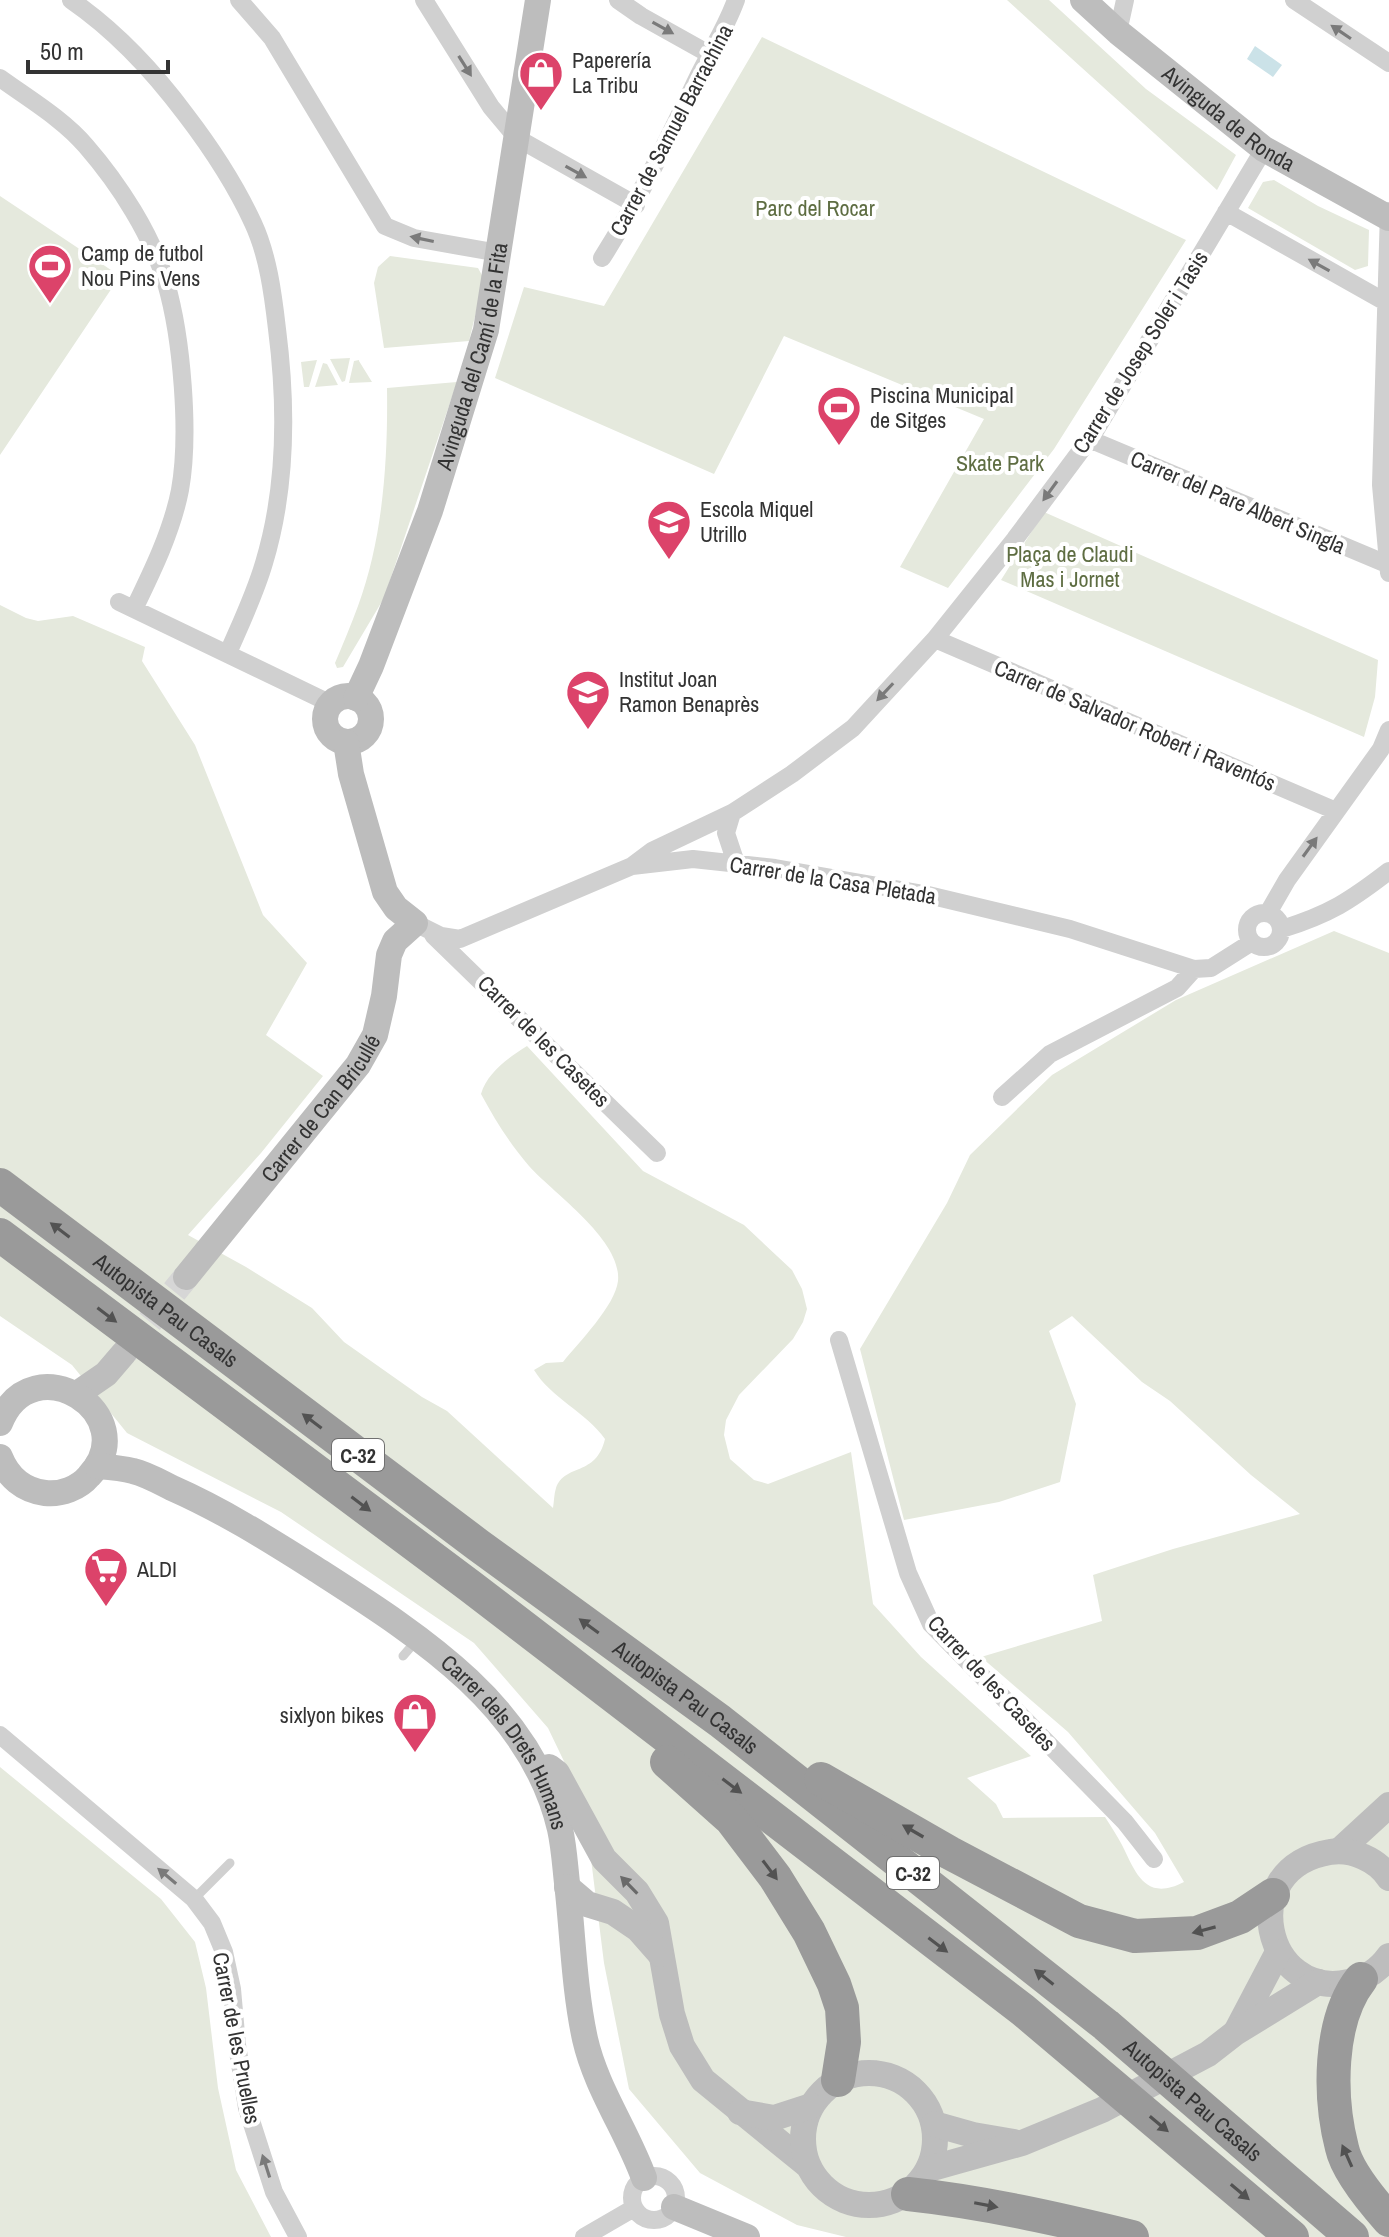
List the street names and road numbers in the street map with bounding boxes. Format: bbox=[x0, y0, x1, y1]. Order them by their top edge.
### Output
street label: Carrer de Samuel Barrachina bbox=[602, 19, 740, 241]
street label: Avinguda de Ronda bbox=[1155, 58, 1300, 178]
street label: Avinguda del Camí de la Fita bbox=[428, 241, 515, 474]
street label: Carrer de Josep Soler i Tasis bbox=[1065, 245, 1215, 459]
street label: Carrer del Pare Albert Singla bbox=[1126, 443, 1350, 561]
street label: Carrer de Salvador Robert i Raventós bbox=[990, 652, 1280, 798]
street label: Carrer de la Casa Pletada bbox=[728, 849, 938, 911]
street label: Carrer de les Casetes bbox=[471, 968, 617, 1114]
street label: Carrer de Can Bricullé bbox=[254, 1029, 387, 1189]
street label: Autopista Pau Casals bbox=[87, 1245, 245, 1374]
road number: C-32 bbox=[332, 1439, 384, 1471]
street label: Carrer de les Casetes bbox=[921, 1609, 1063, 1757]
street label: Autopista Pau Casals bbox=[606, 1633, 765, 1761]
street label: Carrer dels Drets Humans bbox=[435, 1647, 575, 1833]
road number: C-32 bbox=[887, 1857, 939, 1889]
street label: Carrer de les Pruelles bbox=[206, 1950, 268, 2126]
street label: Autopista Pau Casals bbox=[1117, 2031, 1269, 2168]

